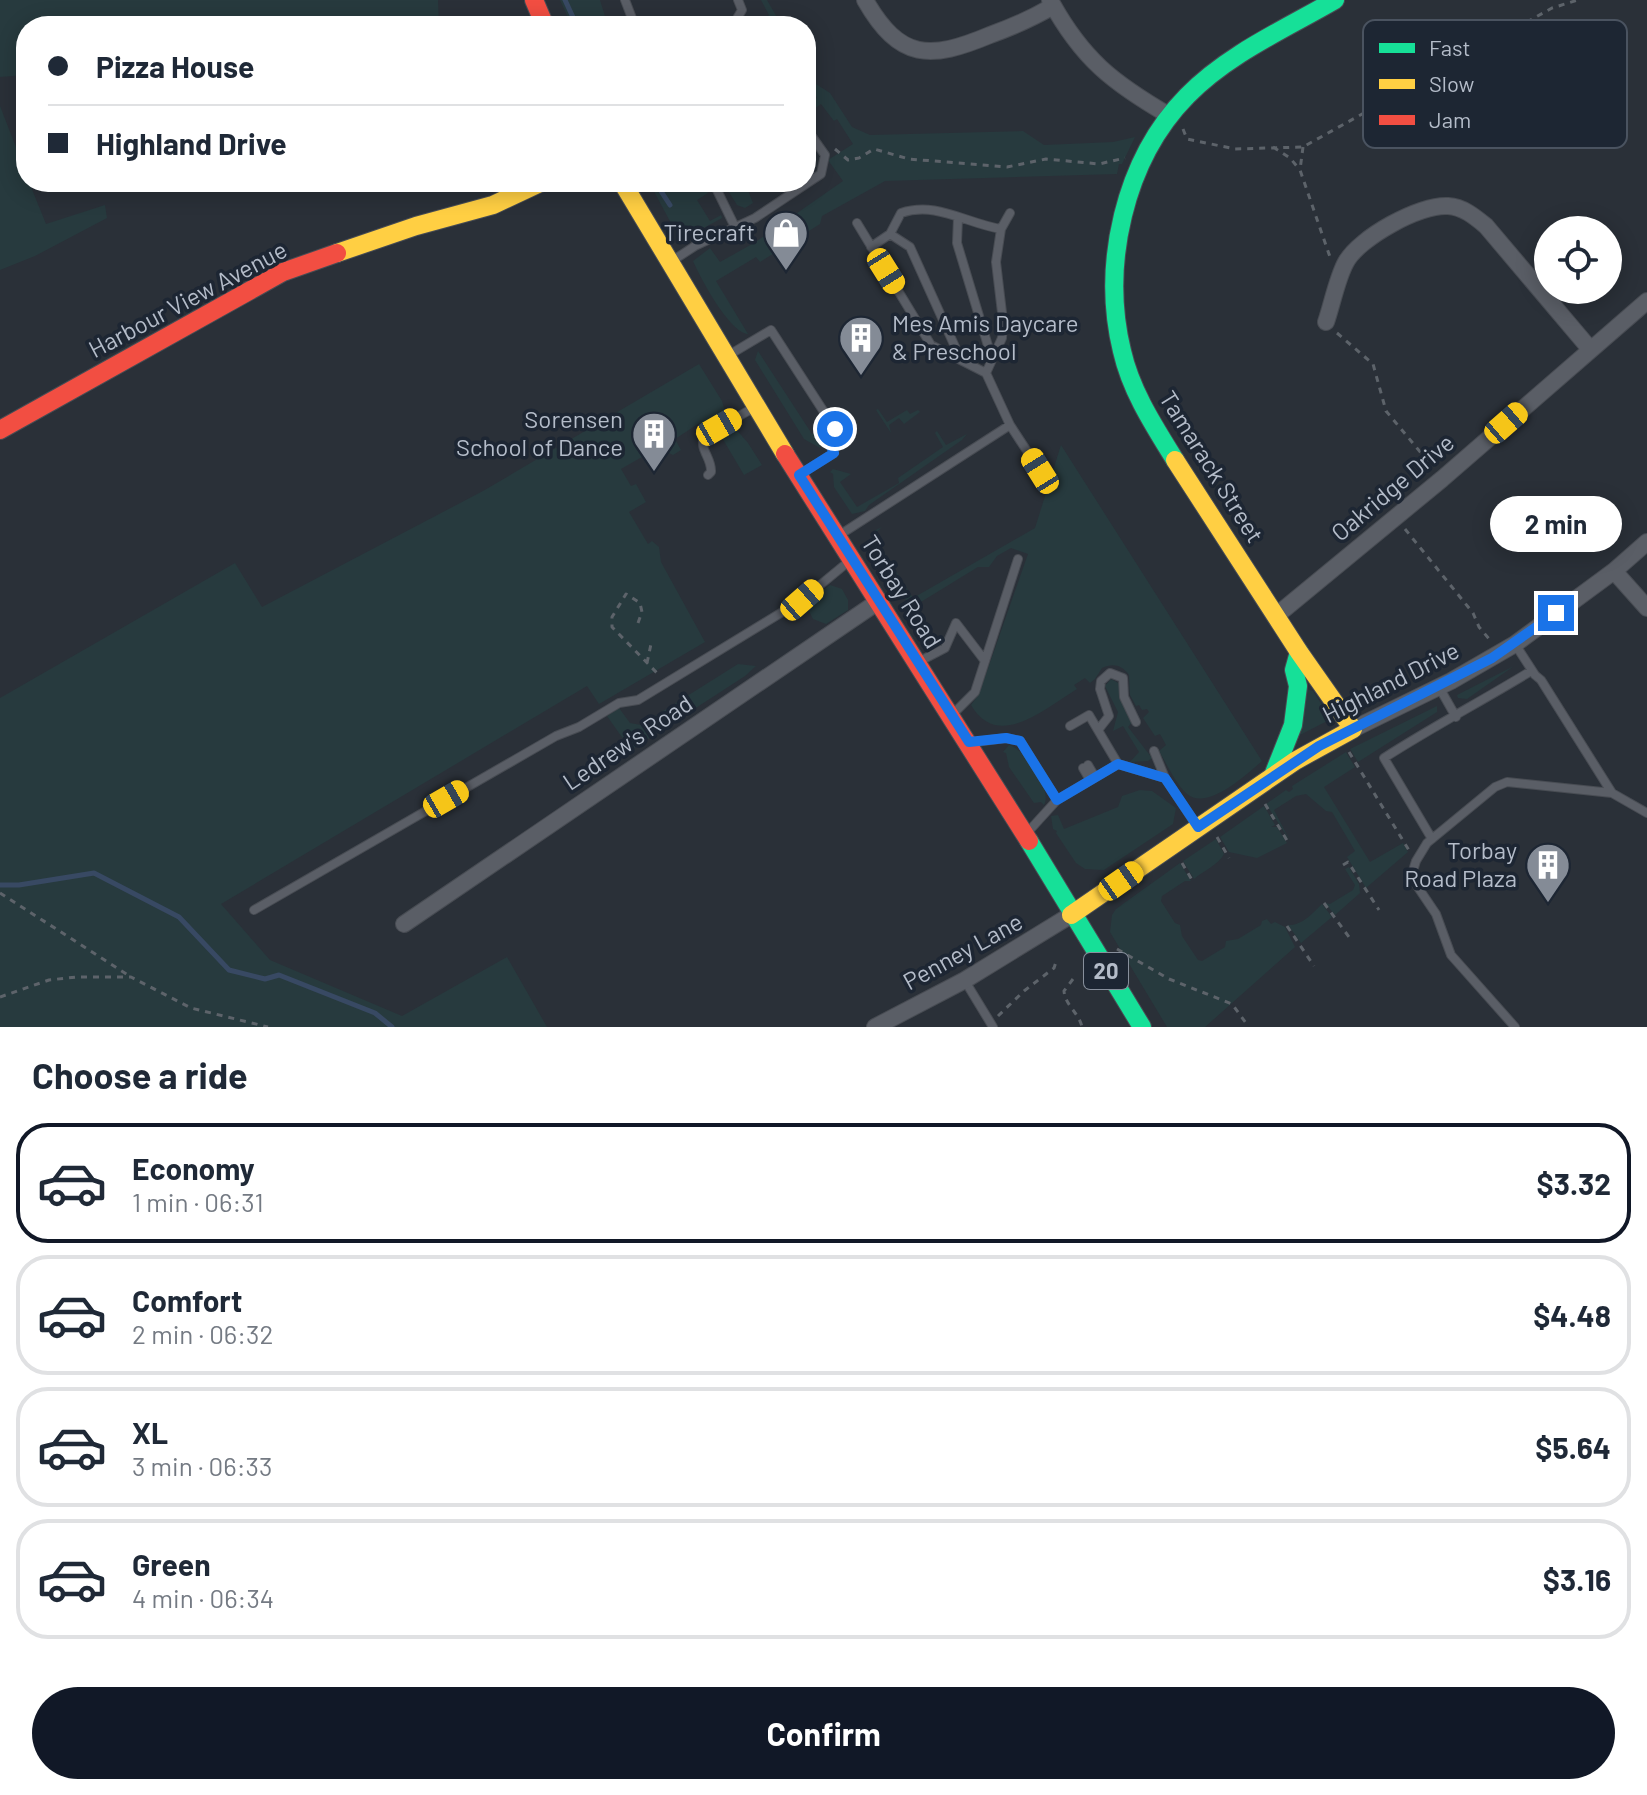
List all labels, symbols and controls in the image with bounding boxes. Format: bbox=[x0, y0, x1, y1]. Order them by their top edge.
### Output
legend bbox=[1363, 20, 1627, 148]
text: Fast bbox=[1429, 34, 1471, 60]
text: Pizza House bbox=[96, 48, 254, 84]
text: Slow bbox=[1429, 70, 1474, 96]
text: Jam bbox=[1429, 106, 1471, 132]
text: Highland Drive bbox=[96, 125, 287, 161]
shop icon: Tirecraft bbox=[762, 209, 810, 272]
map controls bbox=[1534, 216, 1622, 304]
button: locate bbox=[1534, 216, 1622, 304]
place label: Tirecraft bbox=[664, 217, 755, 246]
street label: Harbour View Avenue bbox=[83, 234, 291, 363]
car bbox=[863, 244, 909, 298]
place label: Mes Amis Daycare & Preschool bbox=[892, 308, 1079, 365]
building icon: Mes Amis Daycare & Preschool bbox=[837, 314, 885, 377]
street label: Tamarack Street bbox=[1154, 385, 1271, 547]
car bbox=[1480, 398, 1532, 448]
place label: Sorensen School of Dance bbox=[456, 404, 623, 461]
car bbox=[692, 405, 746, 449]
building icon: Sorensen School of Dance bbox=[630, 410, 678, 473]
route start bbox=[817, 411, 853, 447]
street label: Oakridge Drive bbox=[1325, 427, 1459, 546]
car bbox=[1017, 444, 1063, 498]
callout: 2 min bbox=[1490, 497, 1622, 553]
text: 2 min bbox=[1525, 508, 1587, 539]
street label: Torbay Road bbox=[856, 529, 948, 653]
car bbox=[776, 575, 828, 625]
route end bbox=[1538, 595, 1574, 631]
street label: Highland Drive bbox=[1317, 635, 1464, 729]
street label: Ledrew's Road bbox=[557, 688, 697, 796]
car bbox=[419, 777, 473, 821]
place label: Torbay Road Plaza bbox=[1404, 835, 1517, 892]
building icon: Torbay Road Plaza bbox=[1524, 841, 1572, 904]
car bbox=[1094, 857, 1148, 905]
street label: Penney Lane bbox=[897, 906, 1027, 995]
road number: 20 bbox=[1084, 953, 1128, 989]
text: Choose a ride bbox=[32, 1053, 248, 1096]
icon: car bbox=[36, 1147, 108, 1219]
text: Economy bbox=[132, 1150, 255, 1186]
text: $3.32 bbox=[1537, 1165, 1611, 1201]
text: 1 min · 06:31 bbox=[132, 1186, 264, 1217]
icon: car bbox=[36, 1279, 108, 1351]
text: Comfort bbox=[132, 1282, 242, 1318]
text: $4.48 bbox=[1533, 1297, 1611, 1333]
text: 2 min · 06:32 bbox=[132, 1318, 273, 1349]
icon: car bbox=[36, 1411, 108, 1483]
text: XL bbox=[132, 1414, 168, 1450]
text: $5.64 bbox=[1535, 1429, 1611, 1465]
text: 3 min · 06:33 bbox=[132, 1450, 272, 1481]
icon: car bbox=[36, 1543, 108, 1615]
text: Green bbox=[132, 1546, 211, 1582]
text: $3.16 bbox=[1543, 1561, 1611, 1597]
text: 4 min · 06:34 bbox=[132, 1582, 274, 1613]
button: Confirm bbox=[32, 1687, 1615, 1779]

